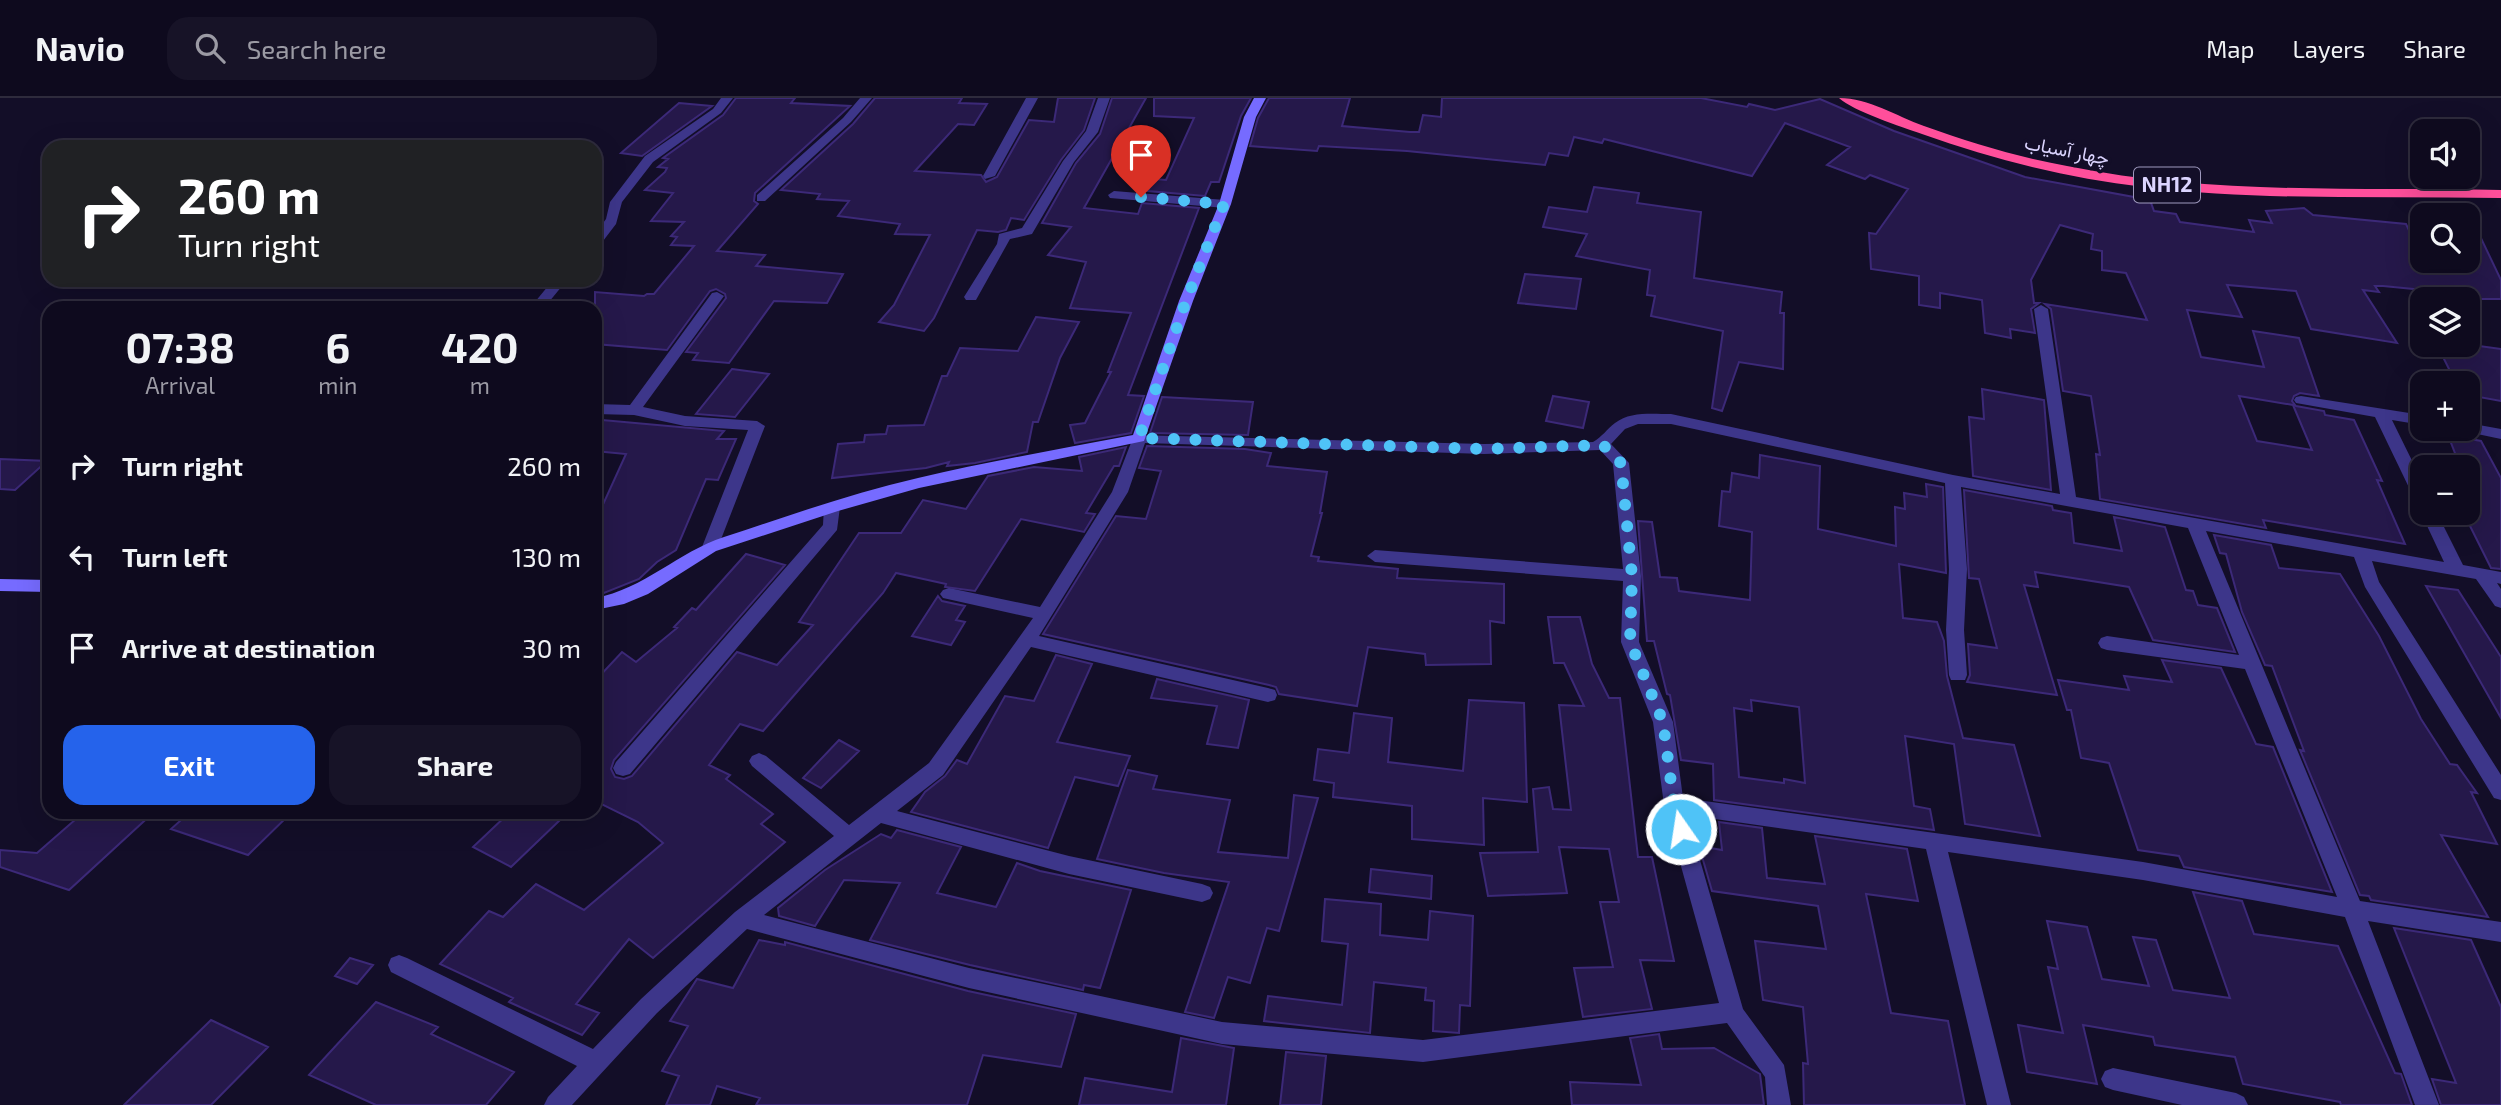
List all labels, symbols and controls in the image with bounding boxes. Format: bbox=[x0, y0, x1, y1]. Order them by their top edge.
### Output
search box bbox=[167, 17, 657, 80]
text: Navio bbox=[35, 28, 125, 68]
icon: search bbox=[191, 29, 229, 67]
text: Search here bbox=[247, 33, 386, 64]
text: Map bbox=[2206, 34, 2254, 63]
text: Layers bbox=[2292, 34, 2365, 63]
text: Share bbox=[2403, 34, 2466, 63]
map controls bbox=[2410, 119, 2480, 525]
button: sound bbox=[2410, 119, 2480, 189]
pin bbox=[1111, 125, 1171, 197]
street label: چهار آسیاب bbox=[2022, 130, 2111, 172]
icon: arrive bbox=[1122, 136, 1160, 174]
text: 260 m bbox=[178, 165, 320, 224]
icon: right bbox=[63, 168, 154, 259]
road number: NH12 bbox=[2134, 168, 2200, 202]
button: search bbox=[2410, 203, 2480, 273]
text: Turn right bbox=[178, 225, 320, 263]
button: layers bbox=[2410, 287, 2480, 357]
text: 07:38 bbox=[125, 321, 235, 371]
text: 6 bbox=[325, 321, 350, 371]
text: 420 bbox=[441, 321, 519, 371]
text: Arrival bbox=[145, 371, 215, 399]
text: min bbox=[318, 371, 357, 399]
text: m bbox=[470, 371, 490, 399]
button: + bbox=[2410, 371, 2480, 441]
icon: right bbox=[63, 447, 101, 485]
text: Turn right bbox=[122, 450, 243, 481]
text: 260 m bbox=[507, 450, 581, 481]
button: − bbox=[2410, 455, 2480, 525]
icon: left bbox=[63, 538, 101, 576]
text: Turn left bbox=[122, 541, 228, 572]
text: 130 m bbox=[512, 541, 581, 572]
icon: arrive bbox=[63, 629, 101, 667]
text: Arrive at destination bbox=[122, 632, 375, 663]
text: 30 m bbox=[522, 632, 581, 663]
button: Exit bbox=[63, 725, 315, 805]
button: Share bbox=[329, 725, 581, 805]
position arrow bbox=[1644, 792, 1718, 866]

